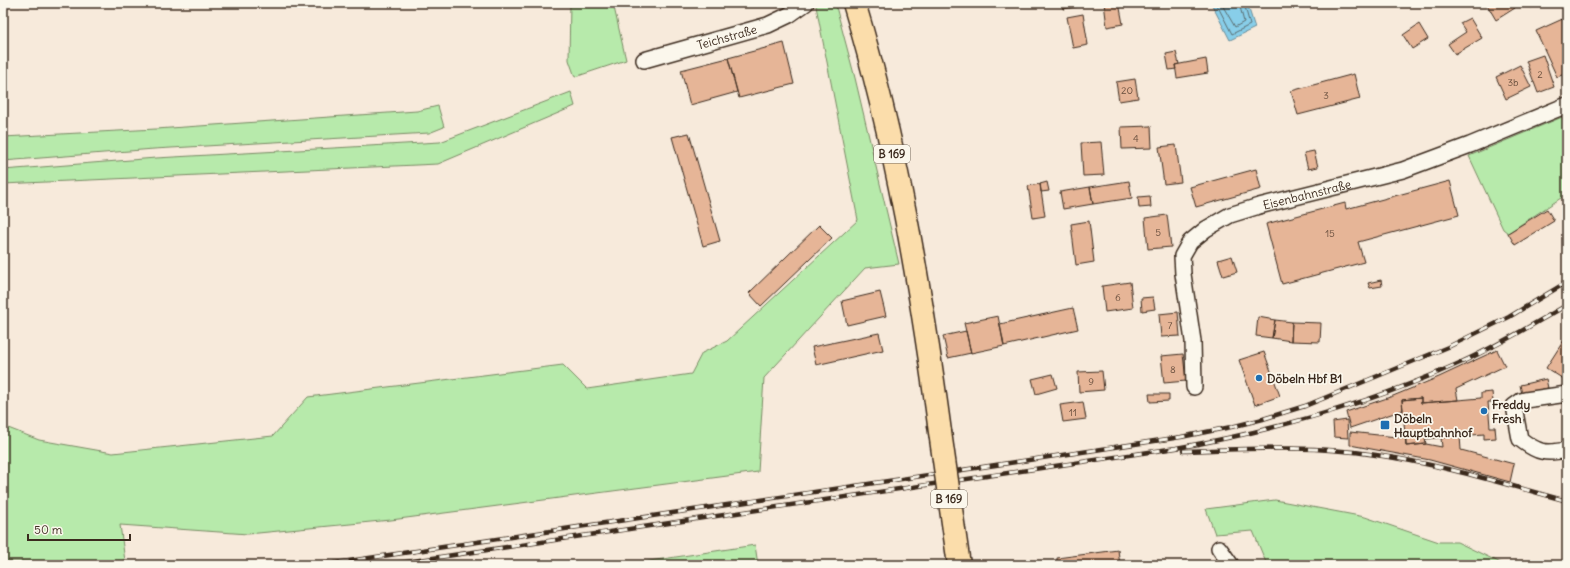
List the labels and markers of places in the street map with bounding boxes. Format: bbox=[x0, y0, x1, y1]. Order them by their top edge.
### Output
place label: Döbeln Hbf B1 bbox=[1267, 371, 1342, 386]
marker: Döbeln Hbf B1 bbox=[1254, 373, 1264, 383]
place label: Freddy Fresh bbox=[1492, 397, 1530, 426]
marker: Freddy Fresh bbox=[1479, 406, 1489, 416]
place label: Döbeln Hauptbahnhof bbox=[1394, 411, 1473, 441]
marker: Döbeln Hauptbahnhof bbox=[1379, 419, 1391, 431]

